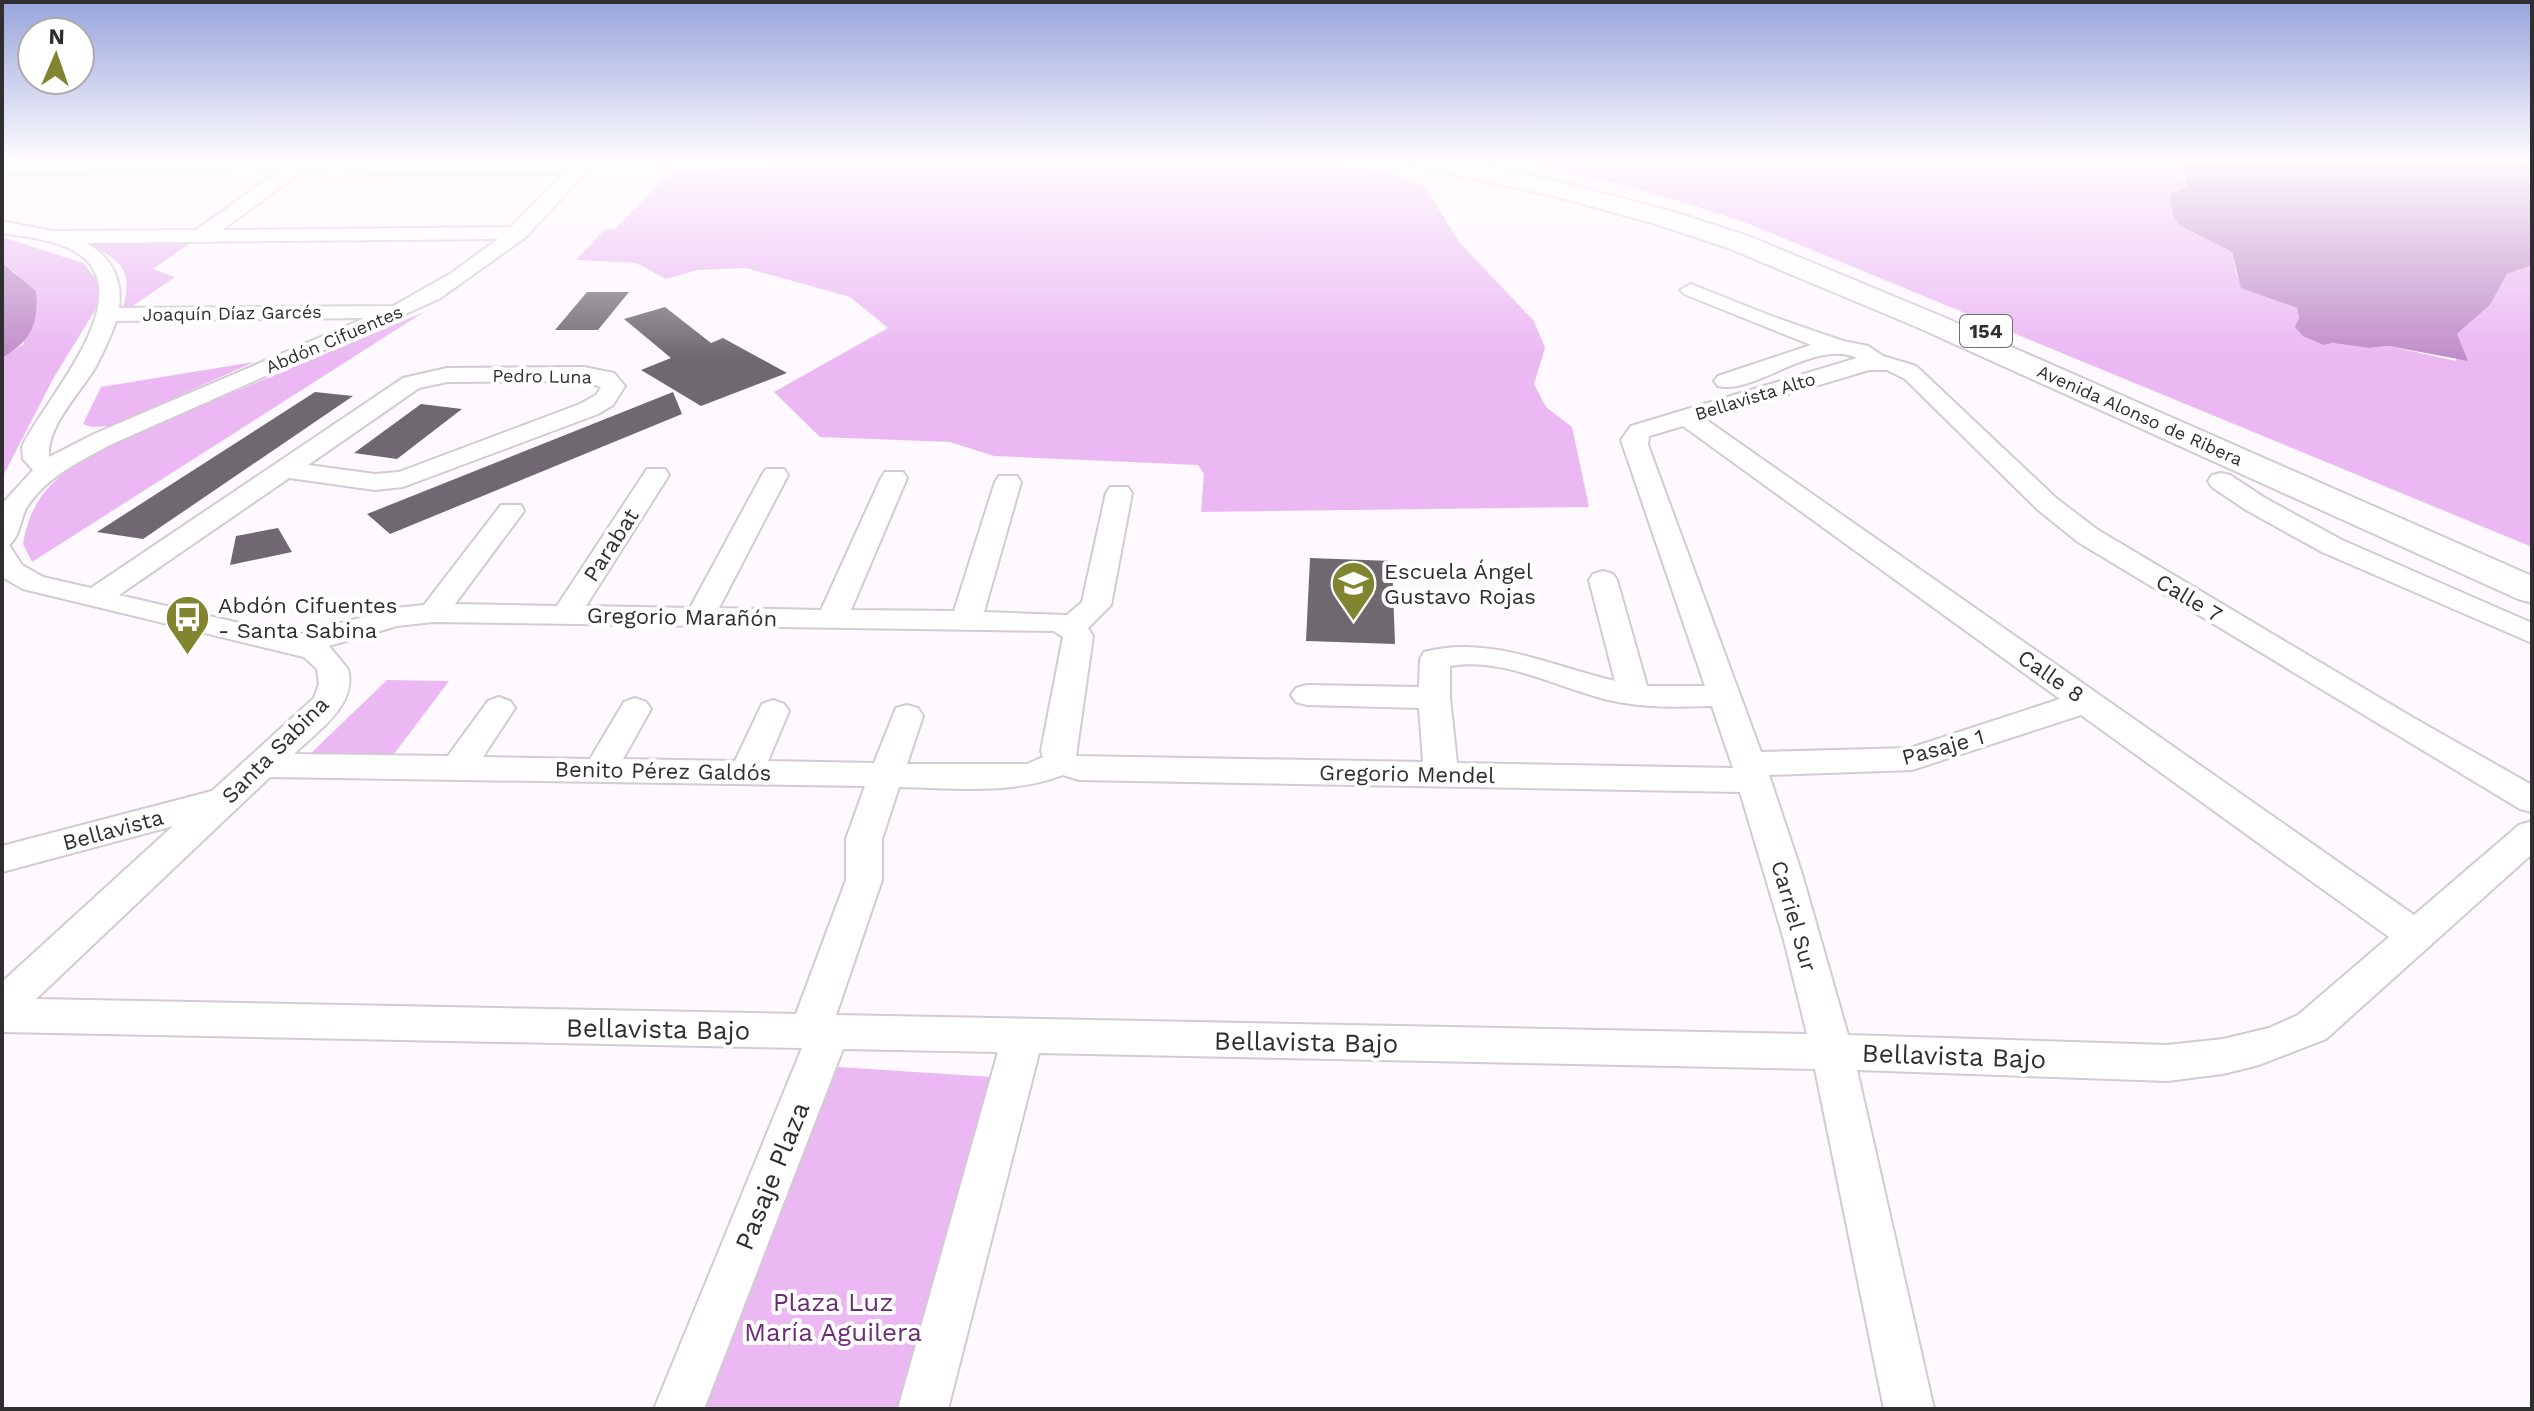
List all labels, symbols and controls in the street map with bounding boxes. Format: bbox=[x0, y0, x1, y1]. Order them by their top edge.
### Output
north arrow bbox=[16, 16, 96, 96]
text: N bbox=[48, 24, 65, 49]
street label: Joaquín Díaz Garcés bbox=[142, 301, 322, 325]
street label: Abdón Cifuentes bbox=[262, 301, 406, 377]
road number: 154 bbox=[1960, 315, 2012, 347]
street label: Avenida Alonso de Ribera bbox=[2034, 360, 2246, 470]
street label: Pedro Luna bbox=[492, 365, 592, 387]
street label: Bellavista Alto bbox=[1692, 368, 1818, 424]
street label: Parabat bbox=[578, 504, 644, 586]
place label: Escuela Ángel Gustavo Rojas bbox=[1384, 559, 1536, 609]
school or university icon: Escuela Ángel Gustavo Rojas bbox=[1329, 560, 1377, 623]
street label: Calle 7 bbox=[2151, 569, 2227, 627]
place label: Abdón Cifuentes - Santa Sabina bbox=[218, 593, 397, 643]
bus stop icon: Abdón Cifuentes - Santa Sabina bbox=[163, 594, 211, 657]
street label: Gregorio Marañón bbox=[587, 603, 777, 631]
street label: Calle 8 bbox=[2013, 644, 2089, 708]
street label: Santa Sabina bbox=[216, 691, 334, 809]
street label: Pasaje 1 bbox=[1899, 724, 1987, 770]
street label: Benito Pérez Galdós bbox=[554, 757, 772, 785]
street label: Gregorio Mendel bbox=[1319, 760, 1495, 788]
street label: Bellavista bbox=[60, 805, 166, 855]
street label: Carriel Sur bbox=[1766, 858, 1822, 974]
street label: Bellavista Bajo bbox=[566, 1012, 750, 1046]
street label: Bellavista Bajo bbox=[1214, 1025, 1398, 1059]
street label: Bellavista Bajo bbox=[1861, 1038, 2047, 1074]
street label: Pasaje Plaza bbox=[729, 1097, 815, 1254]
park label: Plaza Luz María Aguilera bbox=[744, 1287, 922, 1347]

